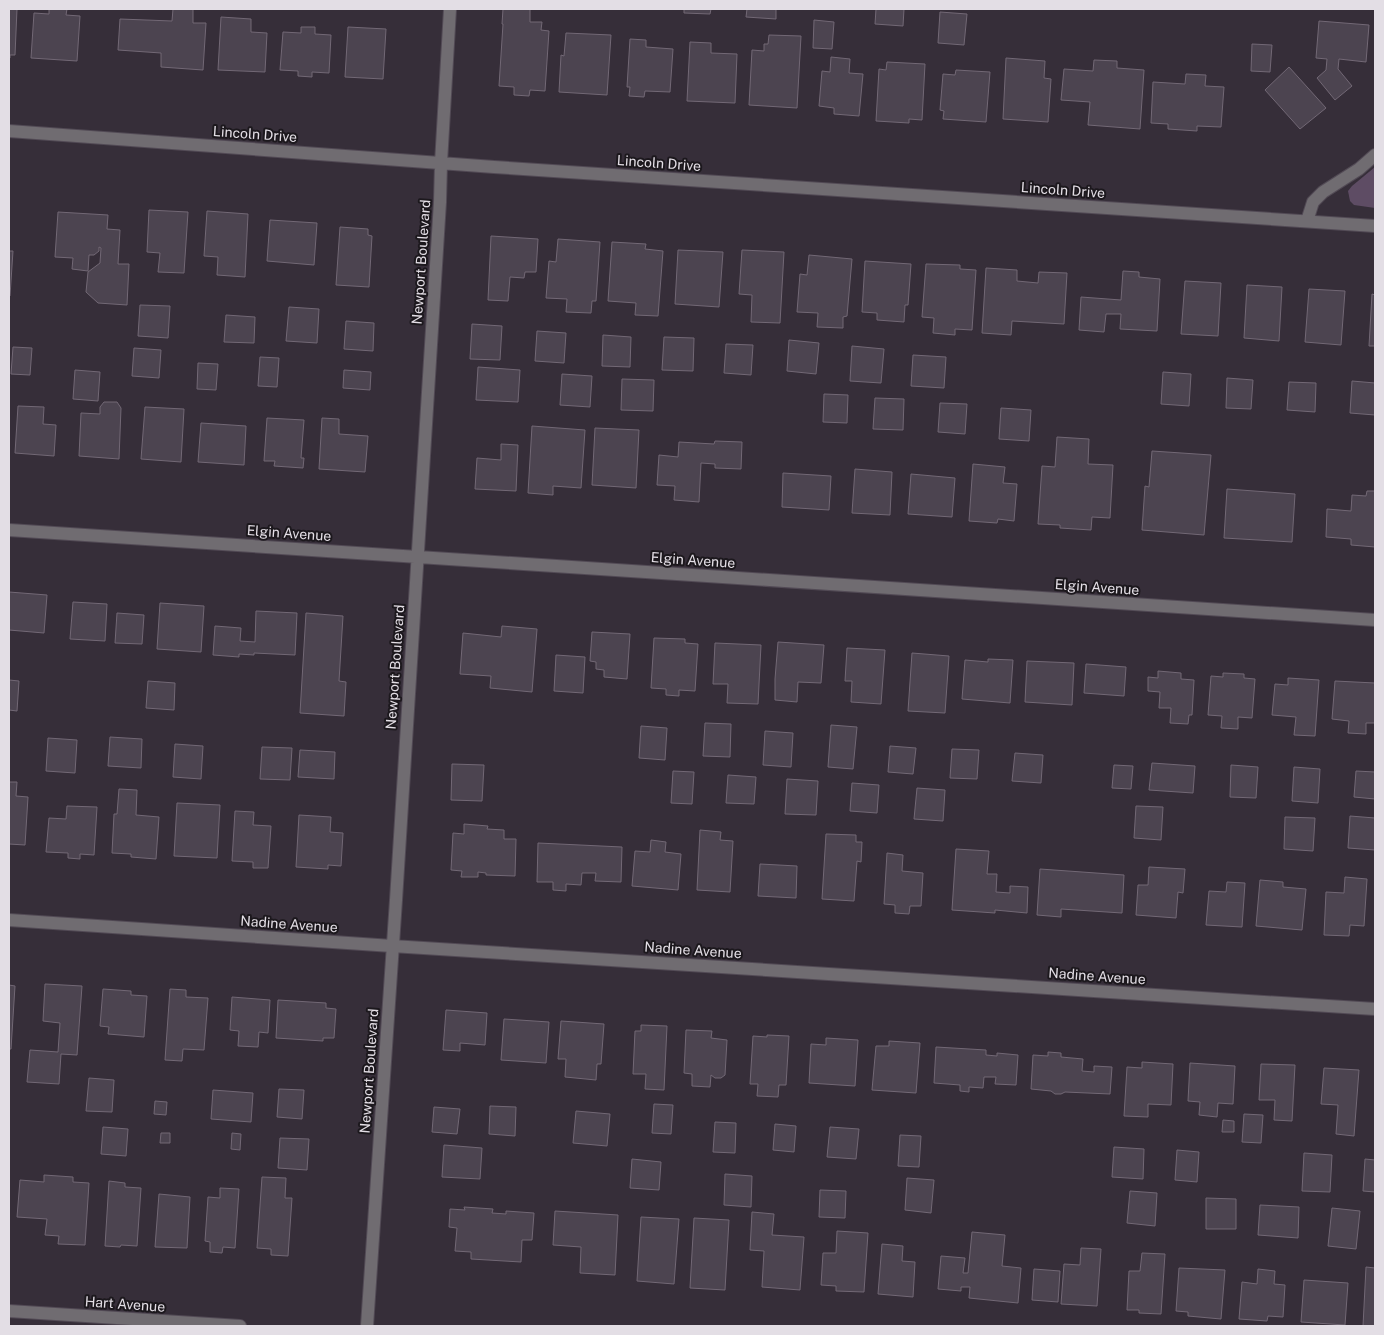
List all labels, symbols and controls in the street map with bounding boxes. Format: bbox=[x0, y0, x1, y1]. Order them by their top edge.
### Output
street label: Lincoln Drive bbox=[212, 123, 298, 145]
street label: Lincoln Drive bbox=[616, 152, 702, 174]
street label: Lincoln Drive bbox=[1020, 179, 1106, 201]
street label: Newport Boulevard bbox=[409, 199, 433, 325]
street label: Elgin Avenue bbox=[246, 522, 332, 544]
street label: Elgin Avenue bbox=[650, 549, 736, 571]
street label: Elgin Avenue bbox=[1054, 576, 1140, 598]
street label: Newport Boulevard bbox=[383, 604, 407, 730]
street label: Nadine Avenue bbox=[240, 913, 338, 935]
street label: Nadine Avenue bbox=[644, 939, 742, 961]
street label: Nadine Avenue bbox=[1048, 965, 1146, 987]
street label: Newport Boulevard bbox=[357, 1008, 381, 1134]
street label: Hart Avenue bbox=[84, 1293, 166, 1315]

